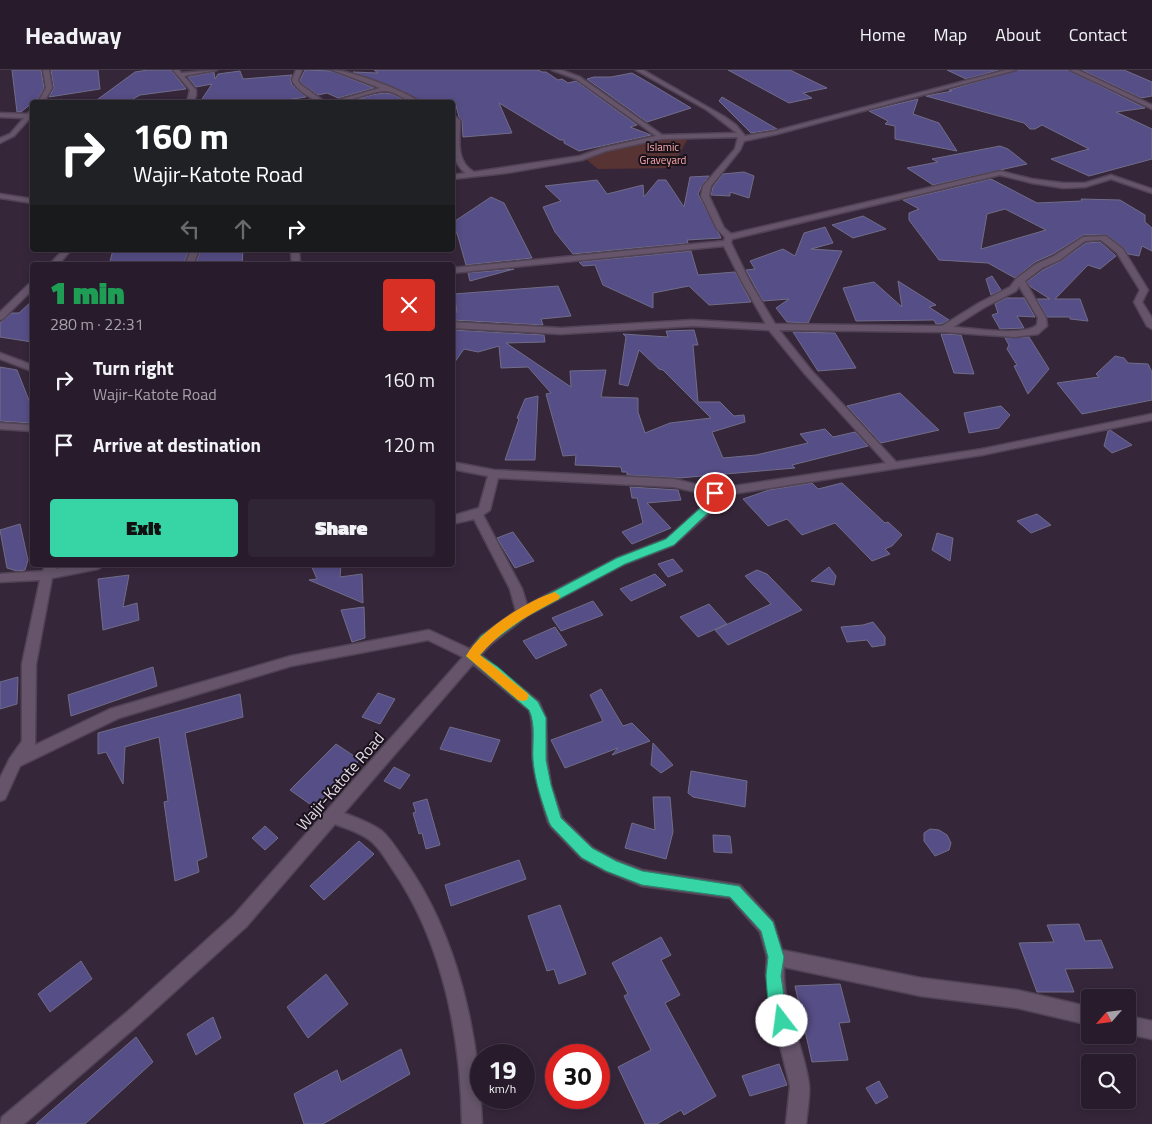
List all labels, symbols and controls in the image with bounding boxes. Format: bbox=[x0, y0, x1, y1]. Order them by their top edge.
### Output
text: Headway bbox=[25, 17, 121, 53]
text: Home bbox=[860, 21, 906, 48]
text: Map bbox=[934, 21, 967, 48]
text: About bbox=[995, 21, 1041, 48]
text: Contact bbox=[1069, 21, 1127, 48]
text: 160 m bbox=[133, 109, 229, 163]
icon: right bbox=[50, 120, 115, 185]
park label: Islamic Graveyard bbox=[640, 139, 687, 168]
text: Wajir-Katote Road bbox=[133, 157, 303, 191]
icon: left bbox=[176, 215, 204, 243]
icon: ahead bbox=[229, 215, 257, 243]
icon: right bbox=[282, 215, 310, 243]
text: 1 min bbox=[50, 270, 125, 316]
button: close bbox=[383, 279, 435, 331]
text: 280 m · 22:31 bbox=[50, 312, 144, 336]
text: Turn right bbox=[93, 353, 174, 382]
text: 160 m bbox=[383, 365, 435, 394]
icon: right bbox=[50, 366, 78, 394]
text: Wajir-Katote Road bbox=[93, 382, 217, 406]
text: Arrive at destination bbox=[93, 430, 261, 459]
text: 120 m bbox=[383, 430, 435, 459]
icon: arrive bbox=[50, 431, 78, 459]
pin bbox=[694, 472, 736, 514]
icon: arrive bbox=[701, 479, 729, 507]
button: Exit bbox=[50, 499, 238, 557]
button: Share bbox=[248, 499, 435, 557]
street label: Wajir-Katote Road bbox=[290, 726, 390, 836]
north arrow bbox=[1081, 989, 1136, 1044]
map controls bbox=[1081, 989, 1136, 1109]
position arrow bbox=[755, 994, 807, 1046]
speed limit sign: 30 bbox=[545, 1044, 610, 1109]
text: 19 bbox=[488, 1051, 517, 1089]
button: search bbox=[1081, 1054, 1136, 1109]
text: km/h bbox=[489, 1079, 516, 1098]

